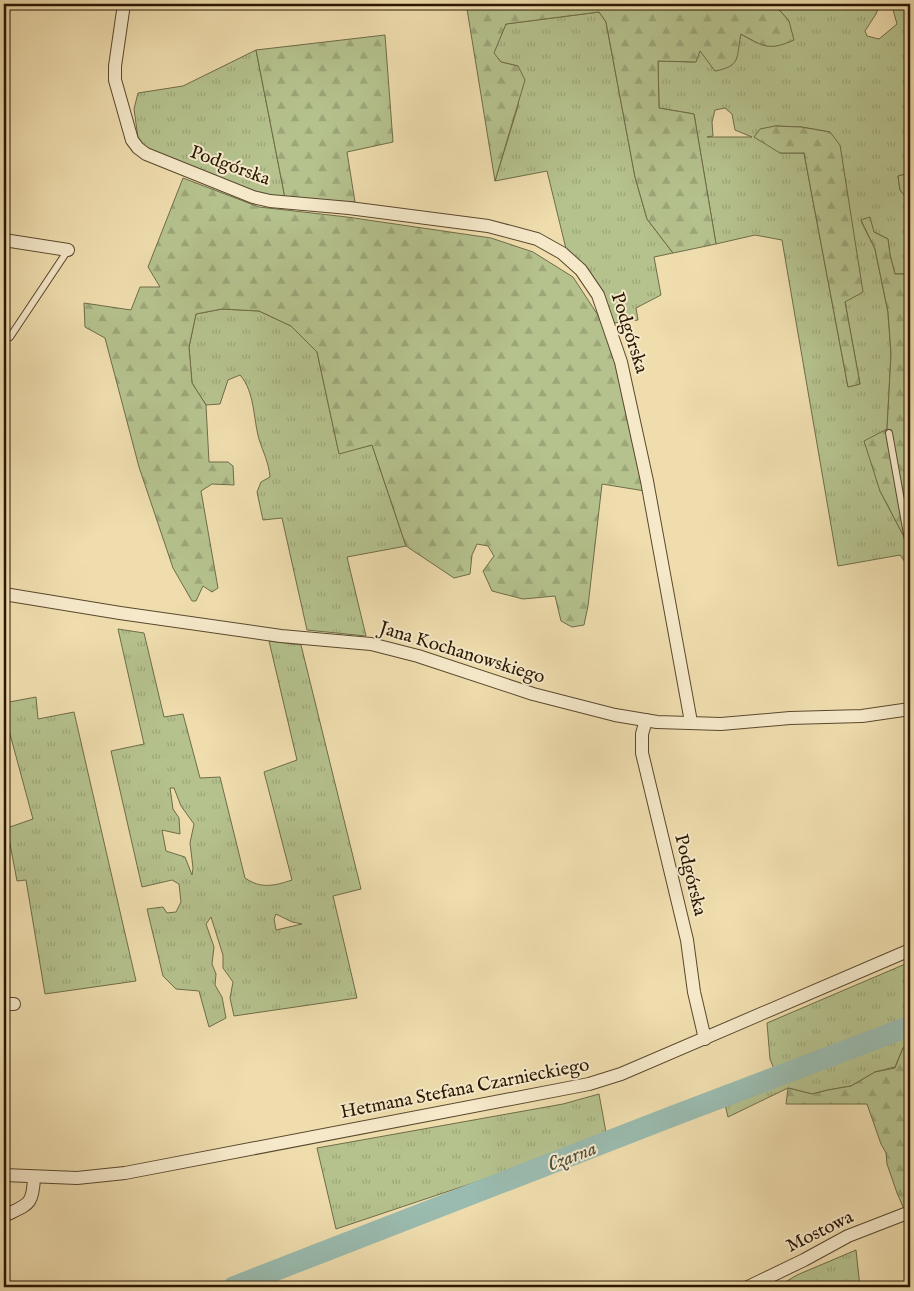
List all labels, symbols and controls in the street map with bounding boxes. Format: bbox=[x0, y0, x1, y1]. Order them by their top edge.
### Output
street label: Podgórska bbox=[187, 140, 274, 192]
street label: Podgórska bbox=[605, 290, 654, 377]
street label: Jana Kochanowskiego bbox=[374, 616, 548, 690]
street label: Podgórska bbox=[668, 832, 712, 919]
street label: Hetmana Stefana Czarnieckiego bbox=[339, 1053, 591, 1125]
water label: Czarna bbox=[544, 1136, 600, 1178]
street label: Mostowa bbox=[782, 1205, 858, 1259]

